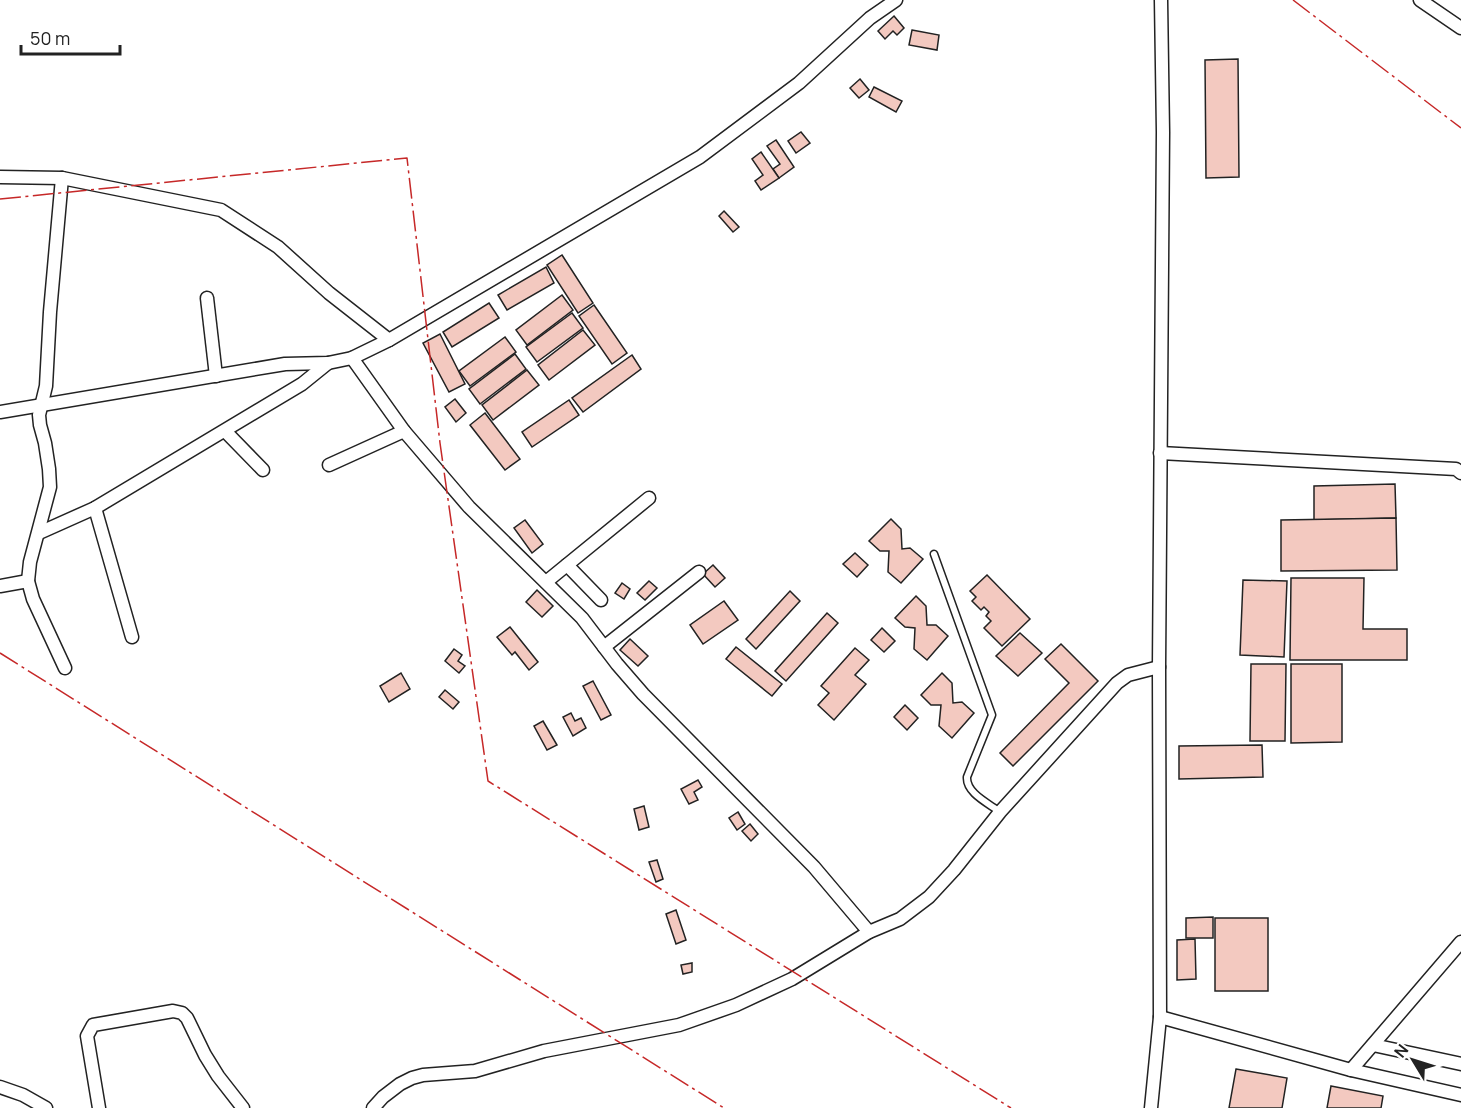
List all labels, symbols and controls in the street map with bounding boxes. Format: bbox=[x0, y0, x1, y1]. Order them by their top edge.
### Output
scale bar bbox=[21, 18, 120, 56]
text: 50 m bbox=[30, 26, 70, 50]
north arrow bbox=[1383, 1030, 1443, 1090]
text: N bbox=[1389, 1039, 1413, 1062]

